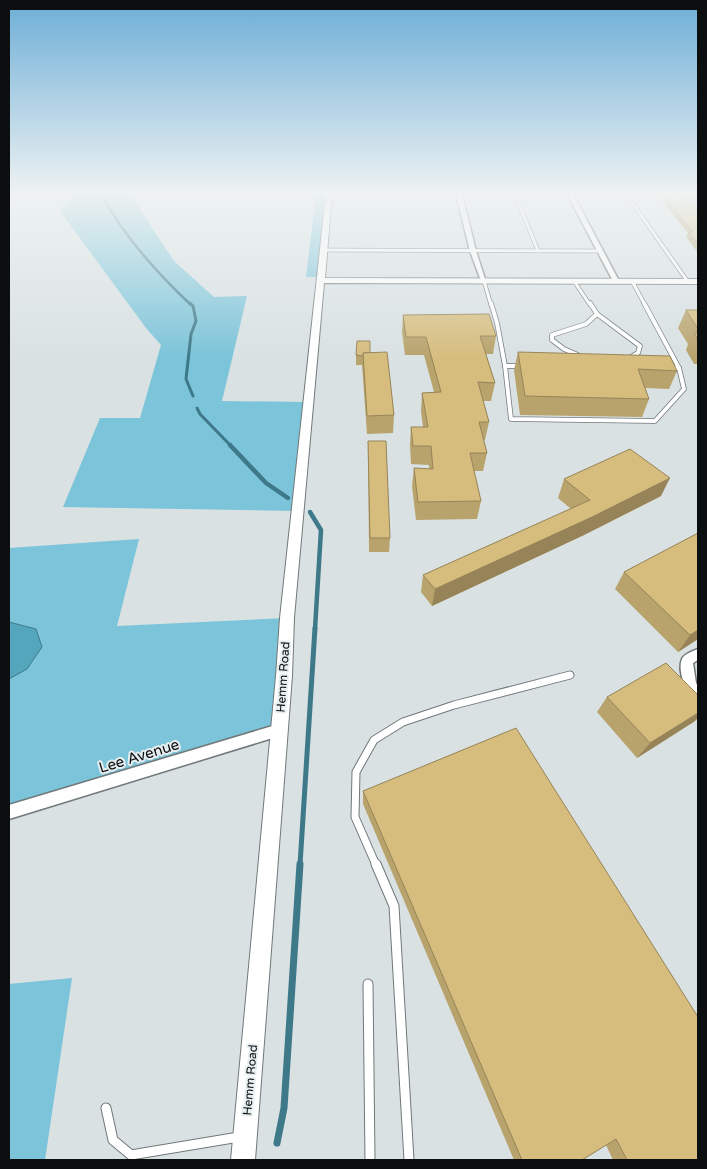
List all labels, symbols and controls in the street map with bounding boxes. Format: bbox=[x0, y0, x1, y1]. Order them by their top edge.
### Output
street label: Hemm Road bbox=[274, 641, 292, 713]
street label: Lee Avenue bbox=[97, 735, 181, 777]
street label: Hemm Road bbox=[240, 1044, 260, 1116]

